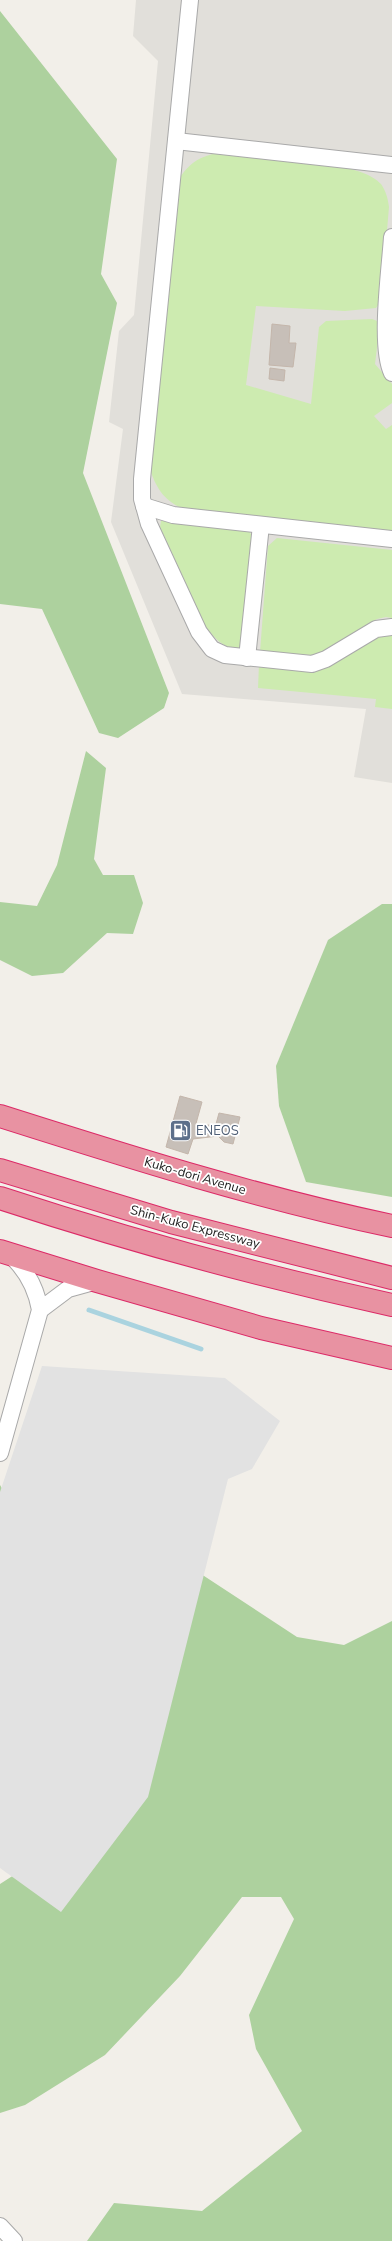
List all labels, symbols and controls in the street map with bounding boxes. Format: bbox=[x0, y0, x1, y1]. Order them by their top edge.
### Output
fuel station icon: ENEOS bbox=[168, 1118, 194, 1144]
place label: ENEOS bbox=[196, 1122, 239, 1140]
street label: Kuko-dori Avenue bbox=[142, 1153, 248, 1199]
street label: Shin-Kuko Expressway bbox=[128, 1201, 262, 1253]

